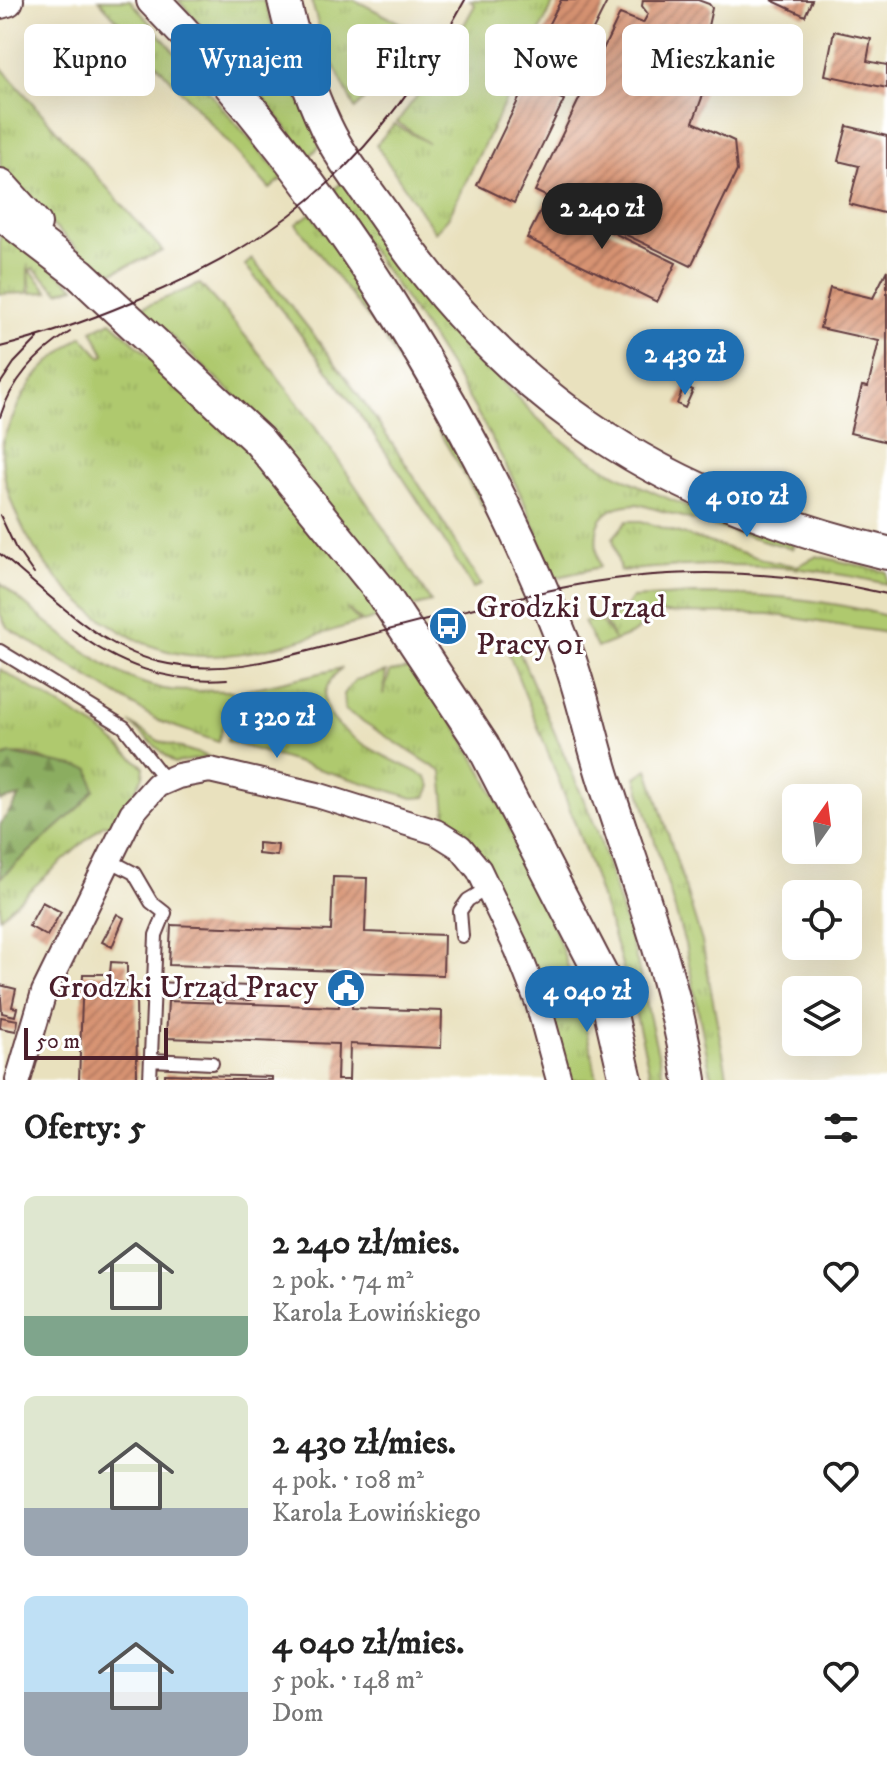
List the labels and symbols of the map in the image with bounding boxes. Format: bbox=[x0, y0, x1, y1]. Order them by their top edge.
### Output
pin: 2 240 zł bbox=[519, 183, 685, 251]
pin: 2 430 zł bbox=[602, 329, 768, 397]
pin: 4 010 zł bbox=[664, 471, 830, 539]
place label: Grodzki Urząd Pracy 01 bbox=[476, 588, 666, 665]
bus stop icon: Grodzki Urząd Pracy 01 bbox=[427, 605, 469, 647]
pin: 1 320 zł bbox=[194, 692, 360, 760]
north arrow bbox=[782, 784, 862, 864]
pin: 4 040 zł bbox=[504, 966, 670, 1034]
public building icon: Grodzki Urząd Pracy bbox=[325, 967, 367, 1009]
place label: Grodzki Urząd Pracy bbox=[48, 968, 319, 1008]
scale bar bbox=[24, 1024, 168, 1060]

